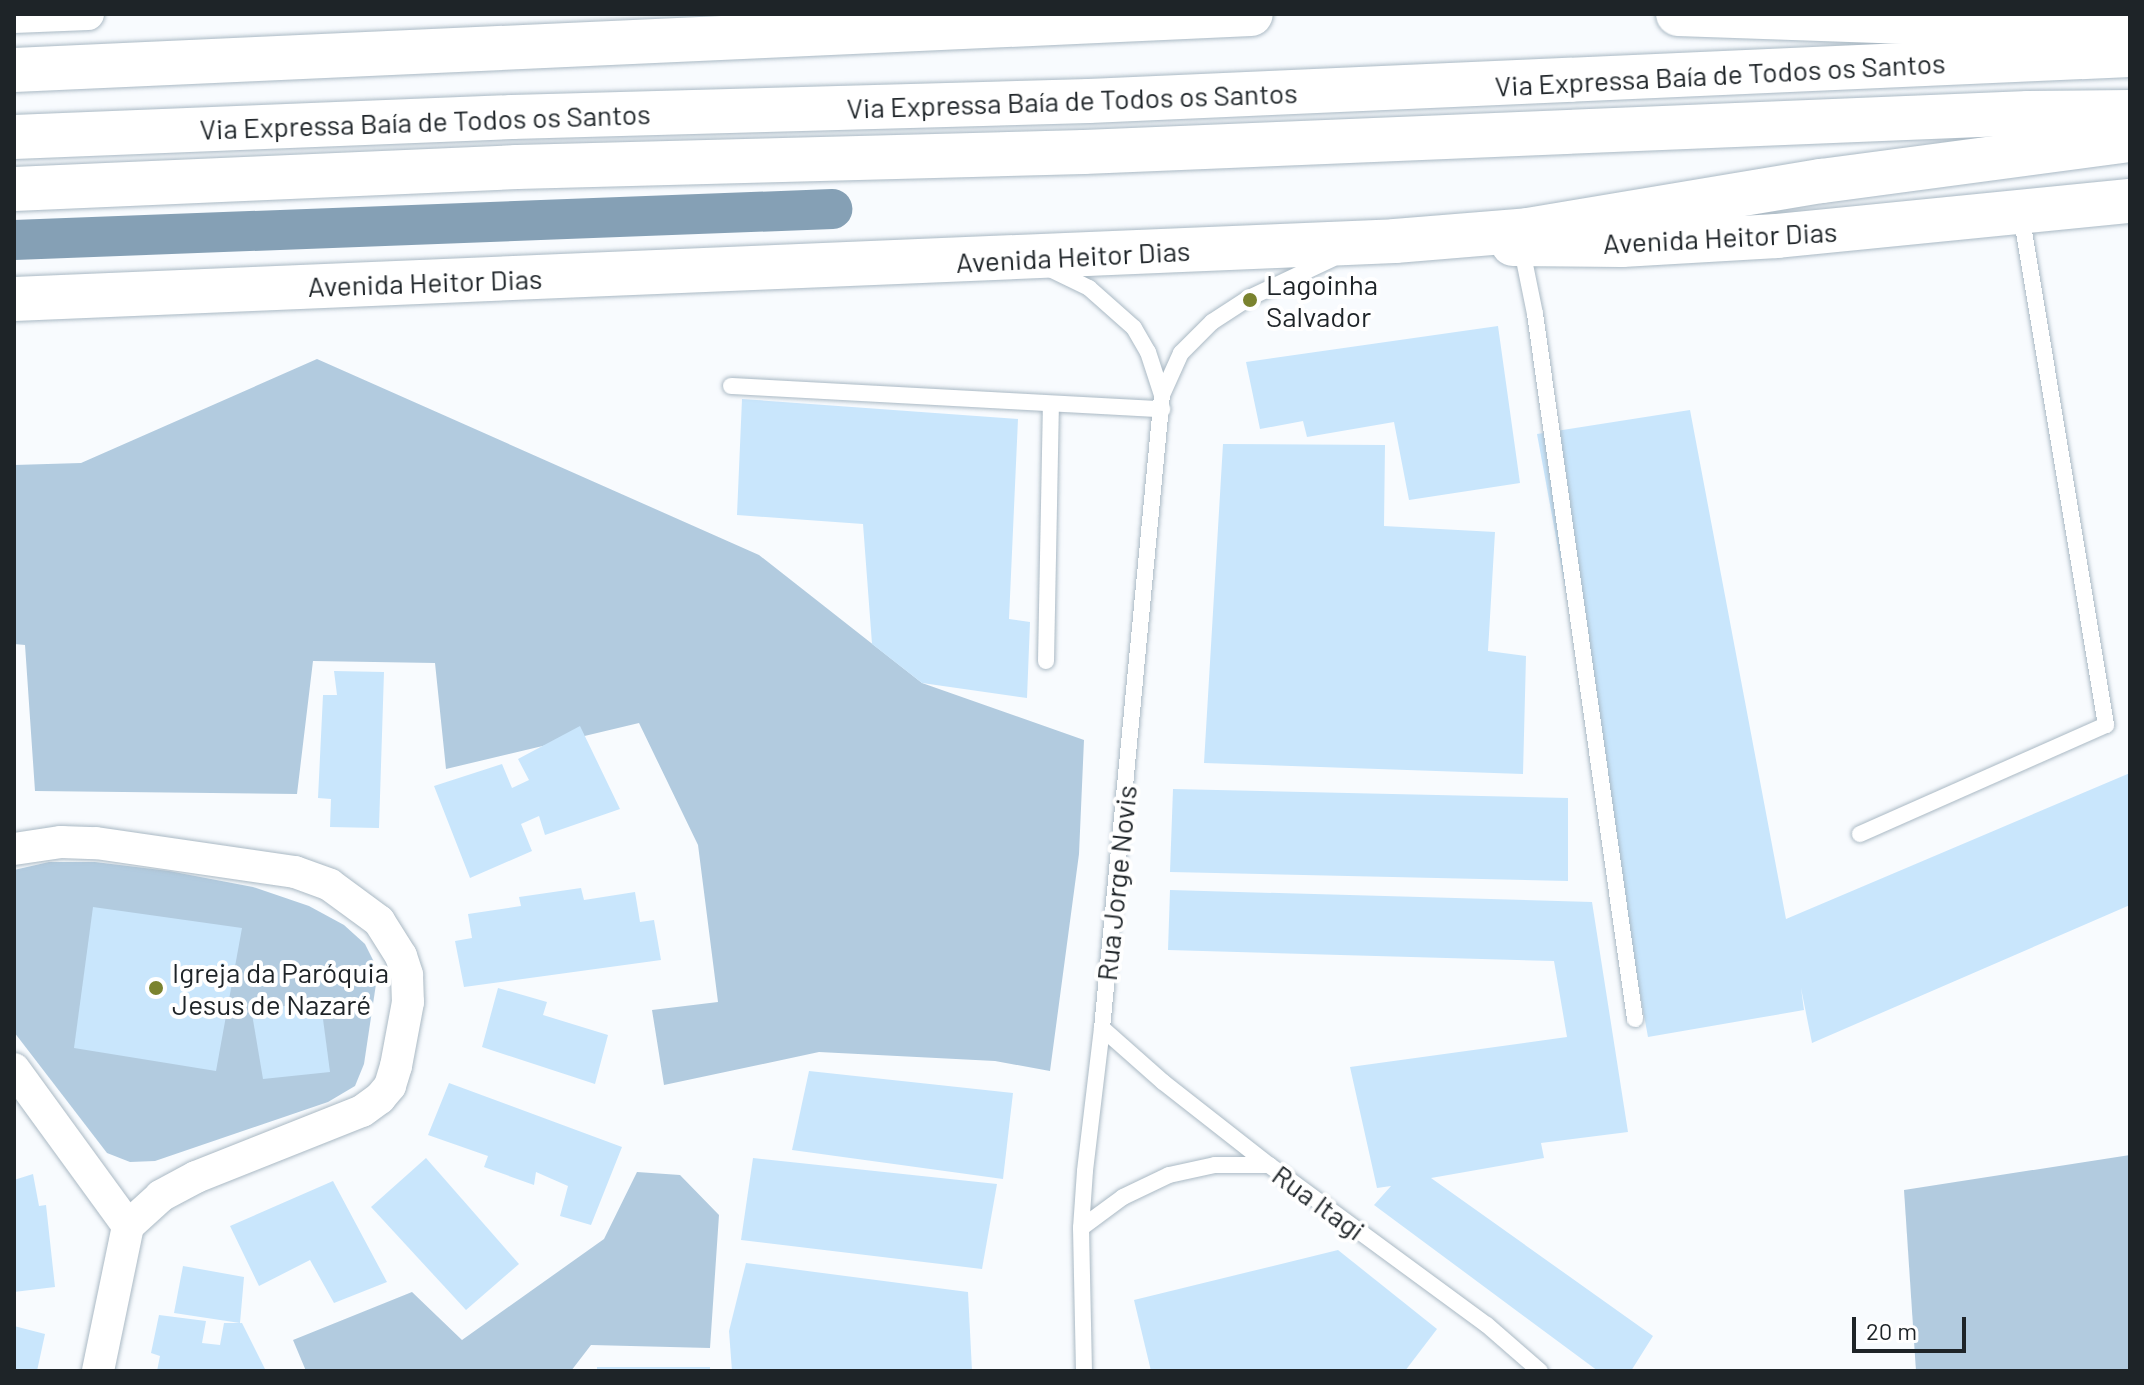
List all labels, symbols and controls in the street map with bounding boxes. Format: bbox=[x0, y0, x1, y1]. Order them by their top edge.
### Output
street label: Via Expressa Baía de Todos os Santos bbox=[1494, 45, 1946, 103]
street label: Via Expressa Baía de Todos os Santos bbox=[846, 75, 1298, 125]
street label: Via Expressa Baía de Todos os Santos bbox=[199, 96, 651, 146]
street label: Avenida Heitor Dias bbox=[1602, 214, 1838, 260]
street label: Avenida Heitor Dias bbox=[955, 233, 1191, 279]
street label: Avenida Heitor Dias bbox=[307, 261, 543, 303]
place label: Lagoinha Salvador bbox=[1266, 267, 1378, 333]
marker: Lagoinha Salvador bbox=[1241, 291, 1259, 309]
street label: Rua Jorge Novis bbox=[1089, 784, 1143, 982]
place label: Igreja da Paróquia Jesus de Nazaré bbox=[172, 955, 389, 1021]
marker: Igreja da Paróquia Jesus de Nazaré bbox=[147, 979, 165, 997]
street label: Rua Itagi bbox=[1266, 1157, 1372, 1247]
scale bar bbox=[1856, 1301, 1970, 1351]
text: 20 m bbox=[1866, 1316, 1917, 1345]

